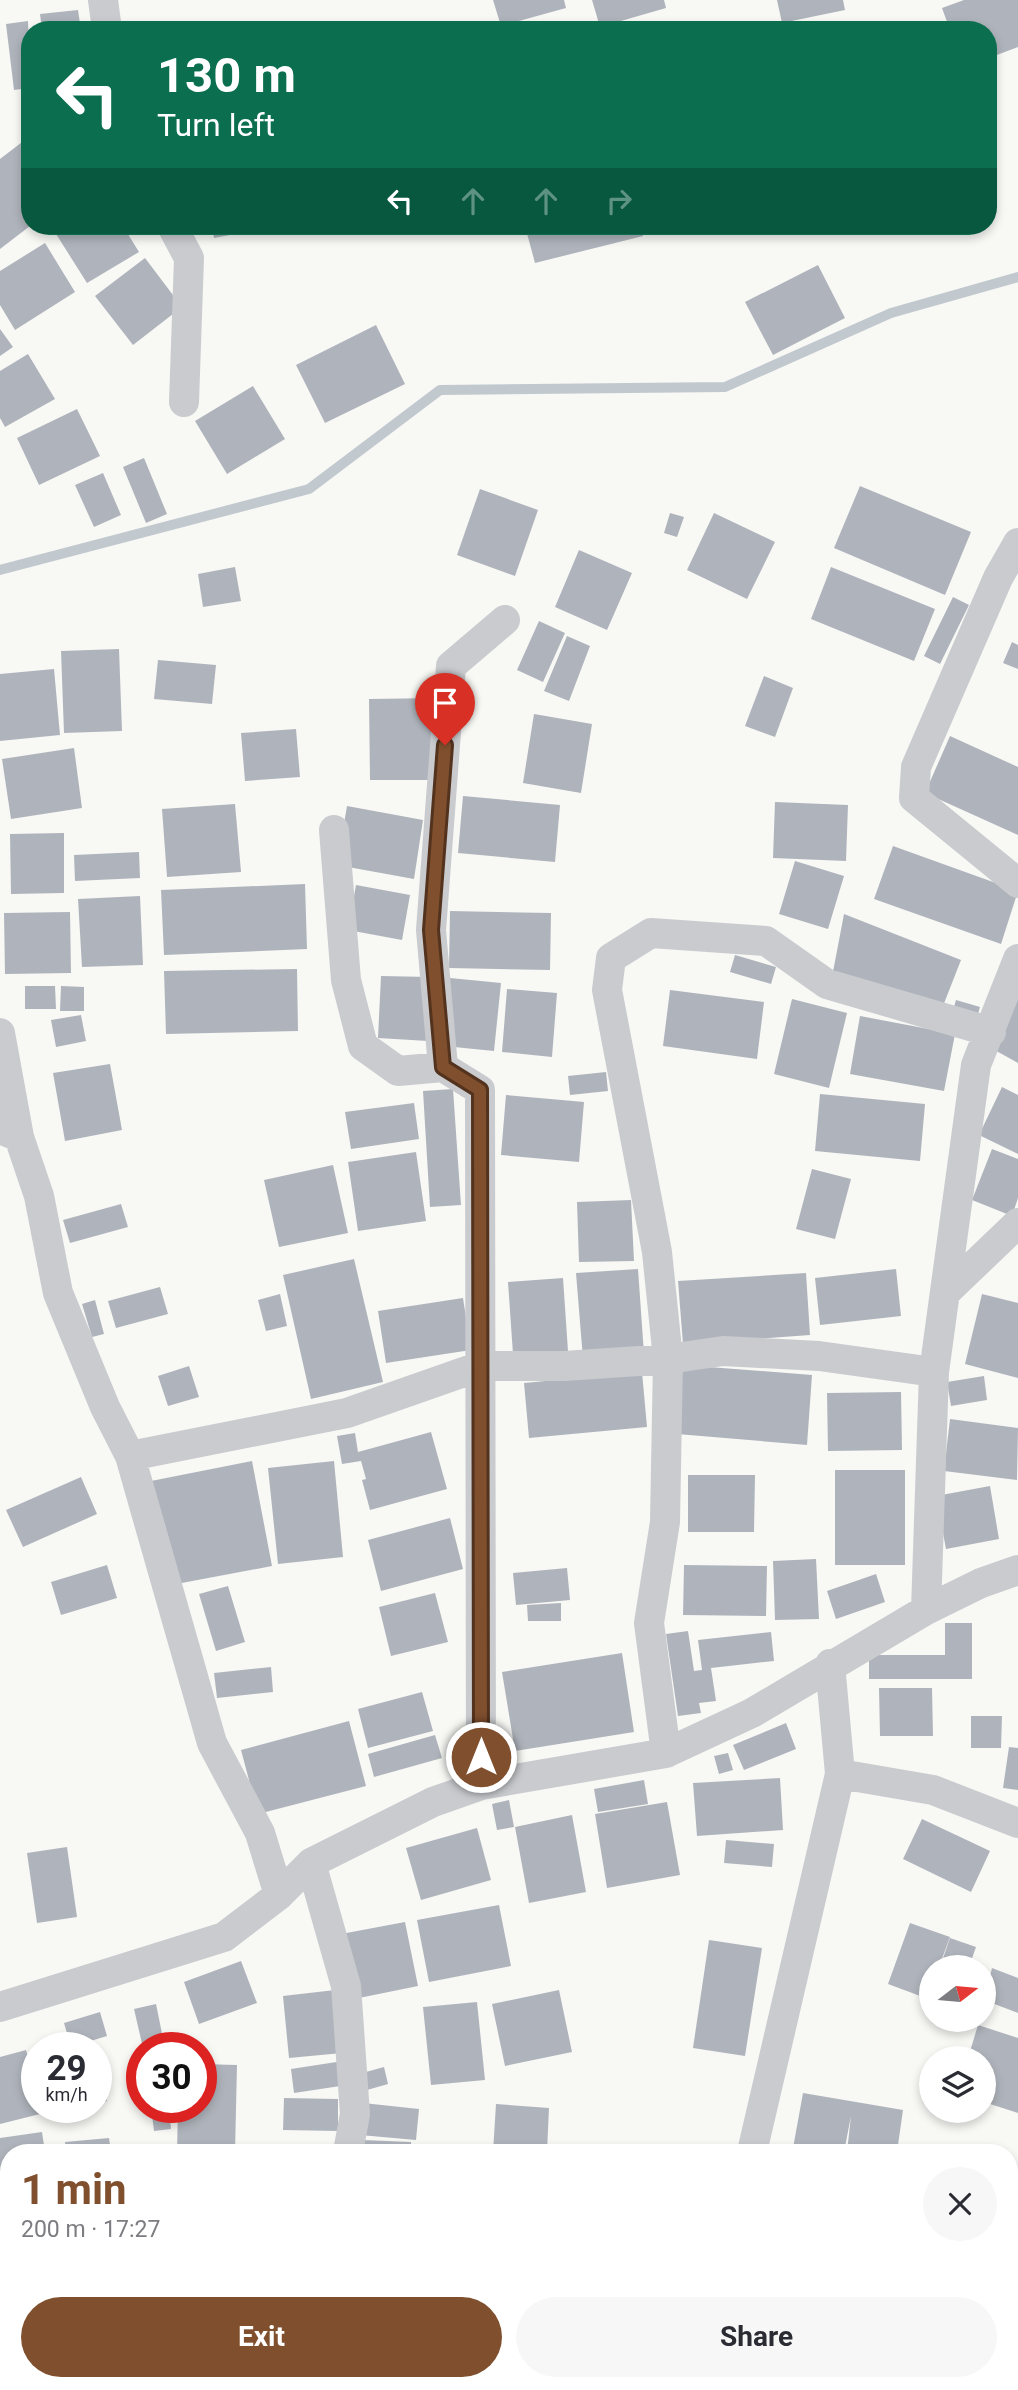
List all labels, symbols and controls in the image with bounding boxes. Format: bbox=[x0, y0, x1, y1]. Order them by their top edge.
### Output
text: 130 m bbox=[157, 47, 296, 104]
icon: left bbox=[42, 49, 133, 140]
text: Turn left bbox=[157, 106, 275, 144]
icon: left bbox=[381, 182, 419, 220]
icon: ahead bbox=[454, 182, 492, 220]
icon: ahead bbox=[527, 182, 565, 220]
icon: right bbox=[600, 182, 638, 220]
pin bbox=[415, 673, 475, 745]
icon: arrive bbox=[426, 684, 464, 722]
position arrow bbox=[444, 1720, 518, 1794]
north arrow bbox=[919, 1955, 996, 2032]
map controls bbox=[919, 1955, 996, 2123]
speed limit sign: 30 bbox=[126, 2032, 217, 2123]
button: layers bbox=[919, 2046, 996, 2123]
text: 29 bbox=[46, 2048, 87, 2089]
text: km/h bbox=[45, 2084, 88, 2105]
text: 1 min bbox=[21, 2165, 127, 2214]
button: close bbox=[923, 2167, 997, 2241]
text: 200 m · 17:27 bbox=[21, 2216, 160, 2243]
button: Exit bbox=[21, 2297, 502, 2377]
button: Share bbox=[516, 2297, 997, 2377]

